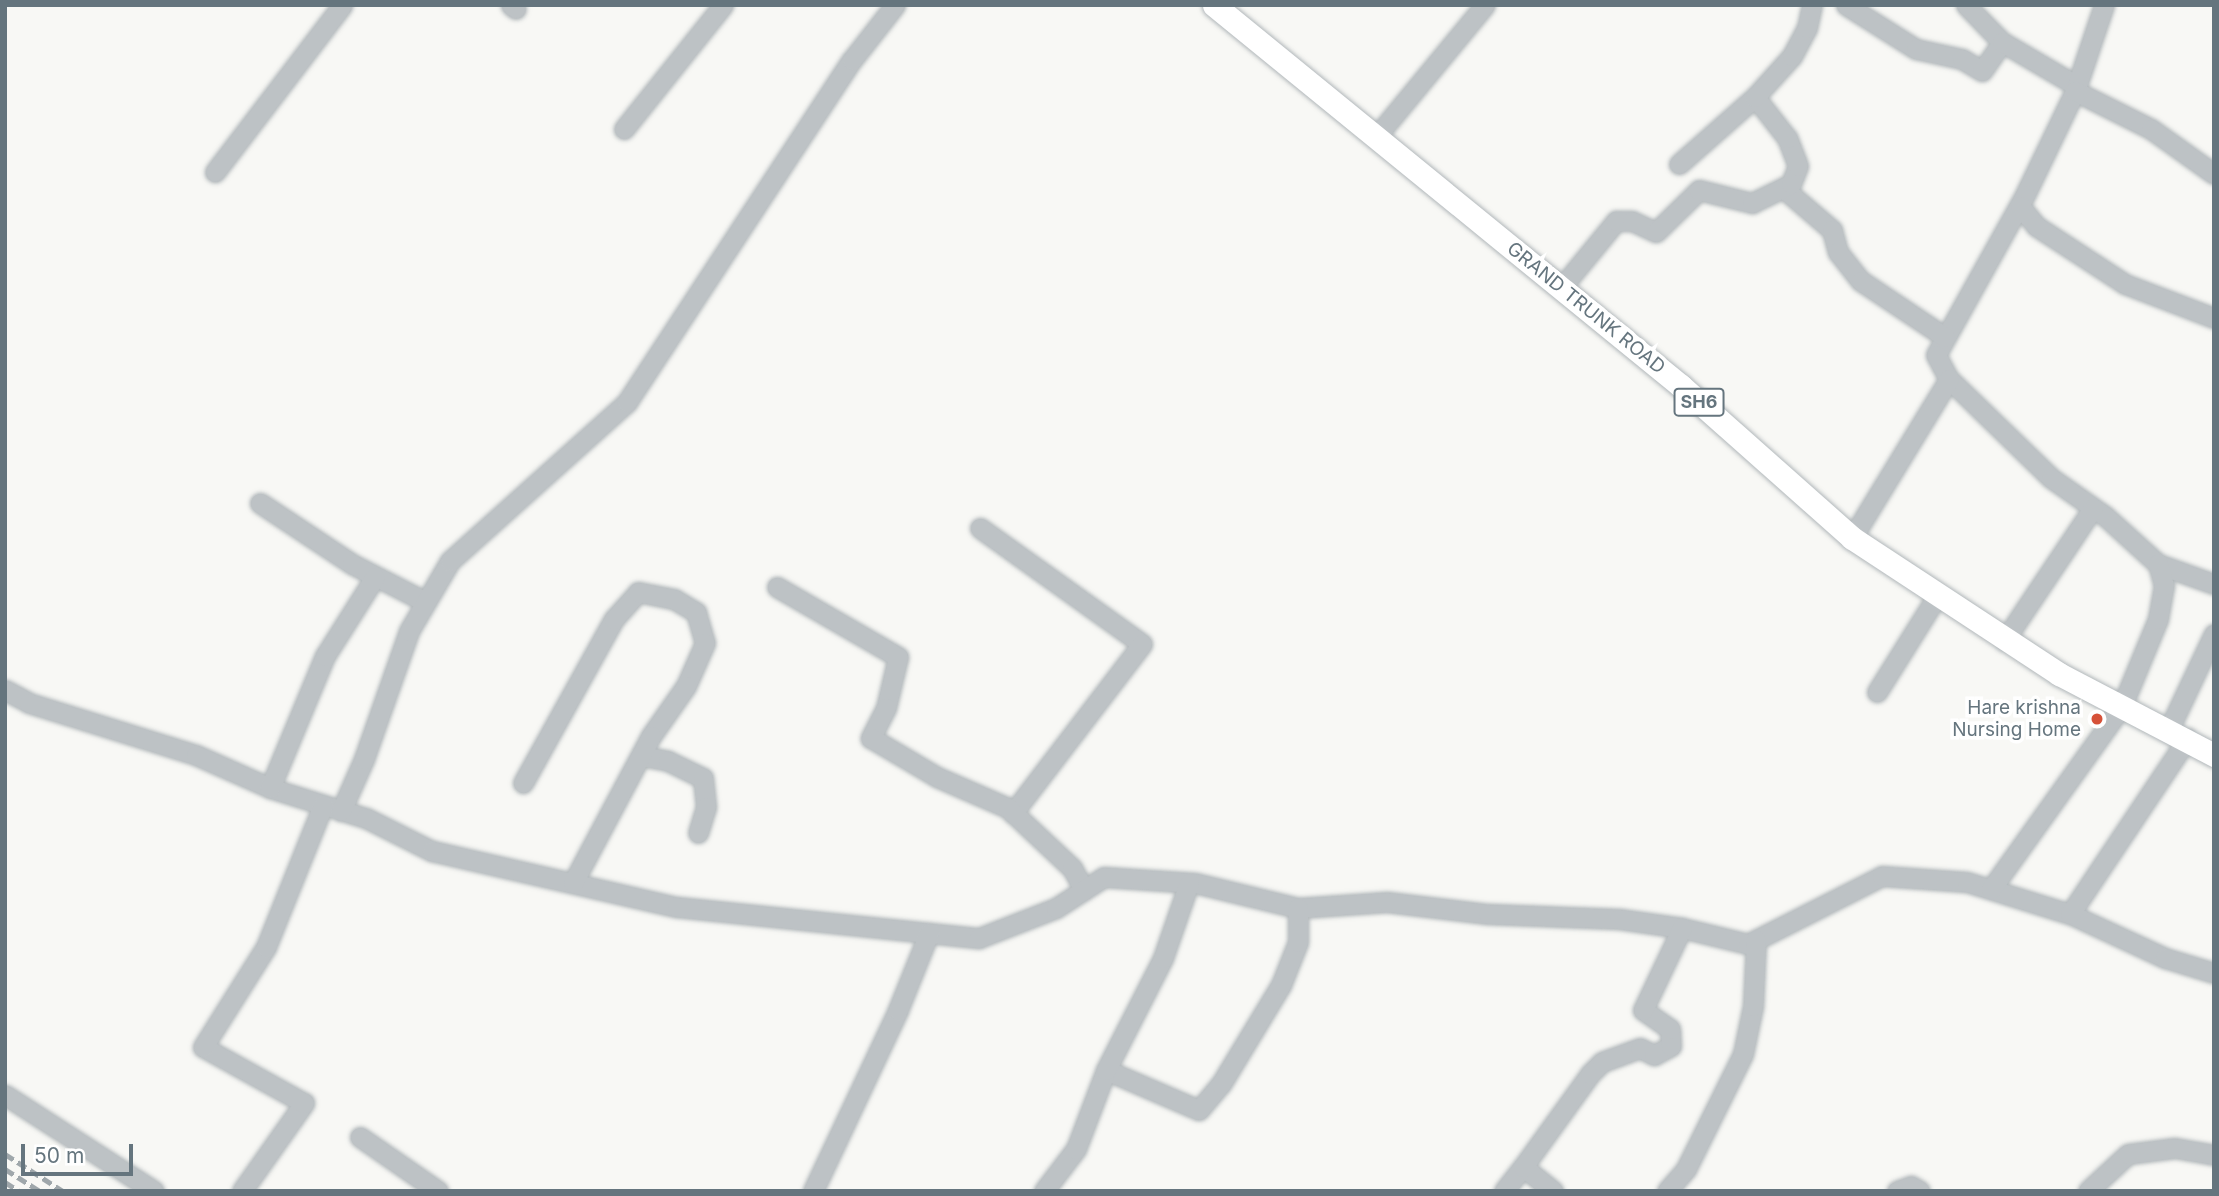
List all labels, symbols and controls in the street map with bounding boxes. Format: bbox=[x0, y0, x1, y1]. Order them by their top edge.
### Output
street label: GRAND TRUNK ROAD bbox=[1502, 237, 1670, 379]
road number: SH6 bbox=[1673, 388, 1725, 416]
place label: Hare krishna Nursing Home bbox=[1952, 697, 2081, 741]
marker: Hare krishna Nursing Home bbox=[2087, 709, 2107, 729]
scale bar bbox=[24, 1130, 136, 1174]
text: 50 m bbox=[34, 1143, 84, 1168]

